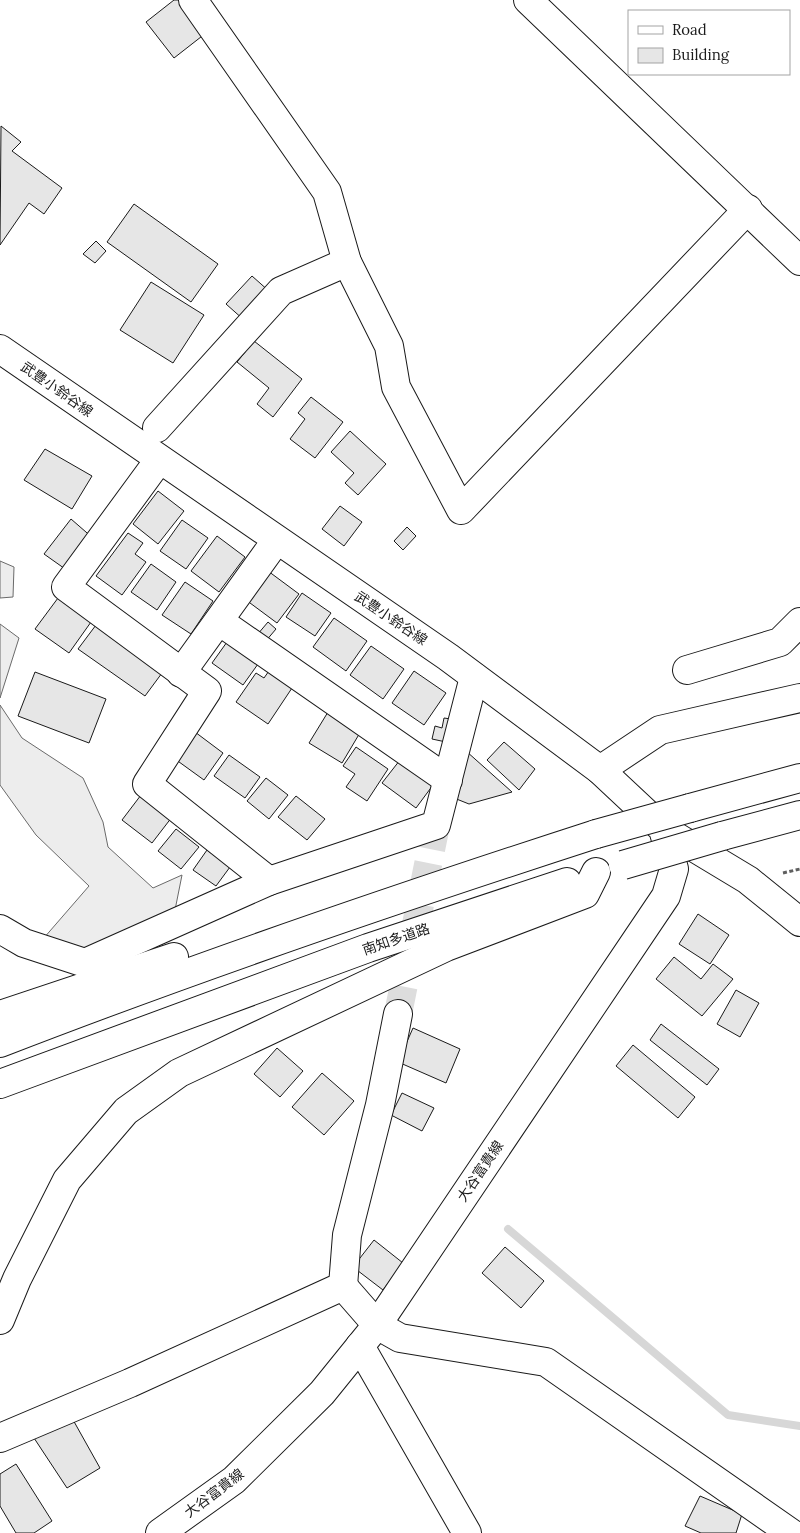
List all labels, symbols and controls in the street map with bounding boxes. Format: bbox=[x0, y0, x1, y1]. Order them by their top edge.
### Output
legend bbox=[628, 10, 790, 75]
text: Road bbox=[672, 20, 707, 39]
text: Building bbox=[672, 45, 730, 64]
street label: 武豊小鈴谷線 bbox=[17, 358, 97, 420]
street label: 武豊小鈴谷線 bbox=[351, 587, 431, 649]
street label: 南知多道路 bbox=[360, 919, 432, 959]
street label: 大谷富貴線 bbox=[453, 1137, 507, 1205]
street label: 大谷富貴線 bbox=[181, 1465, 247, 1521]

